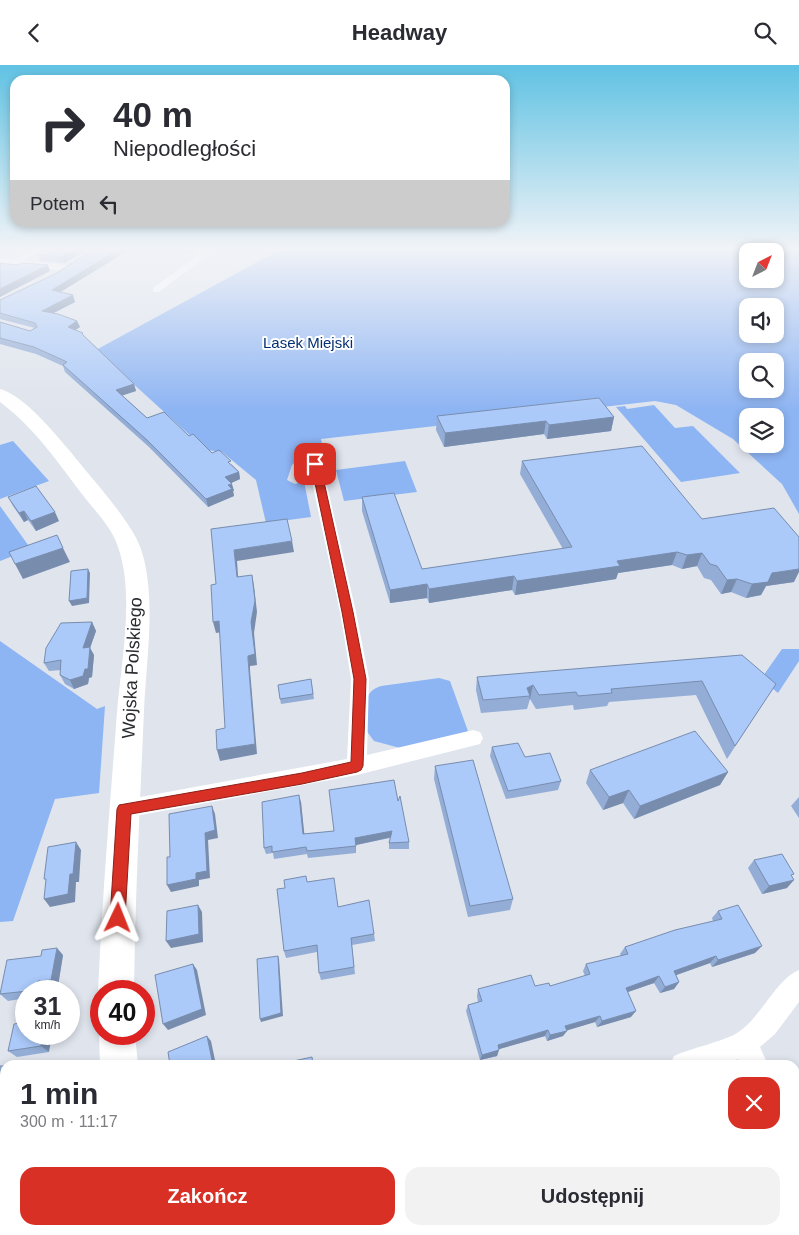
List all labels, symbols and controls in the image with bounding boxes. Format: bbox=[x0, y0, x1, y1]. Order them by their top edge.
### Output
icon: back bbox=[20, 19, 48, 47]
icon: search bbox=[751, 19, 779, 47]
text: Headway bbox=[352, 20, 447, 45]
icon: right bbox=[30, 95, 95, 160]
text: 40 m bbox=[113, 95, 193, 134]
text: Niepodległości bbox=[113, 136, 256, 161]
icon: left bbox=[95, 190, 123, 218]
text: Potem bbox=[30, 193, 85, 214]
north arrow bbox=[739, 243, 784, 287]
map controls bbox=[739, 243, 784, 453]
button: sound bbox=[739, 298, 784, 343]
park label: Lasek Miejski bbox=[263, 334, 353, 351]
button: search bbox=[739, 353, 784, 398]
button: layers bbox=[739, 408, 784, 453]
pin bbox=[294, 443, 336, 485]
icon: arrive bbox=[301, 450, 329, 478]
street label: Wojska Polskiego bbox=[118, 597, 146, 739]
position arrow bbox=[91, 891, 143, 943]
speed limit sign: 40 bbox=[90, 980, 155, 1045]
text: 31 bbox=[34, 992, 61, 1020]
text: km/h bbox=[34, 1018, 61, 1032]
text: 1 min bbox=[20, 1077, 98, 1110]
button: close bbox=[728, 1077, 780, 1129]
text: 300 m · 11:17 bbox=[20, 1113, 118, 1130]
button: Zakończ bbox=[20, 1167, 395, 1225]
button: Udostępnij bbox=[405, 1167, 780, 1225]

